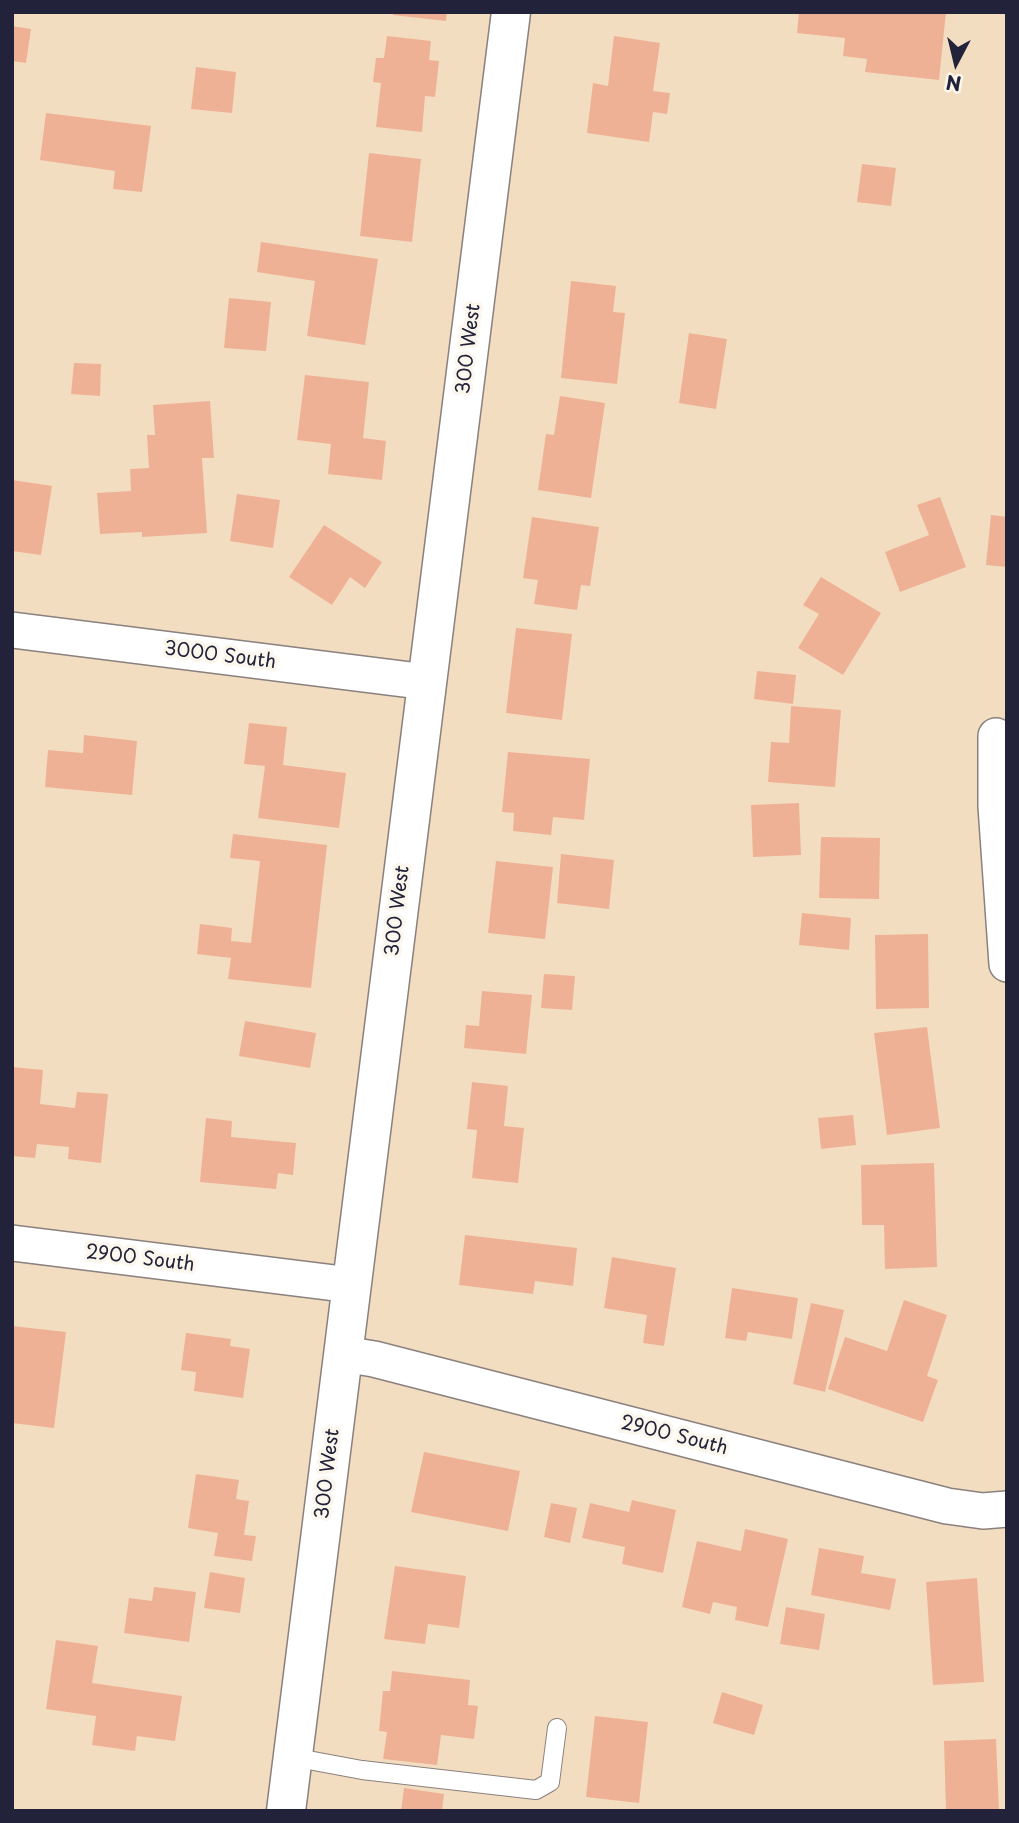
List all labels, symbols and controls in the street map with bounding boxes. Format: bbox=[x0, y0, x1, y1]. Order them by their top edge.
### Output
north arrow bbox=[921, 28, 991, 98]
text: N bbox=[944, 69, 963, 99]
street label: 300 West bbox=[452, 302, 486, 396]
street label: 3000 South bbox=[163, 638, 277, 674]
street label: 300 West bbox=[381, 864, 415, 958]
street label: 2900 South bbox=[84, 1241, 196, 1277]
street label: 2900 South bbox=[618, 1412, 730, 1460]
street label: 300 West bbox=[311, 1427, 345, 1521]

